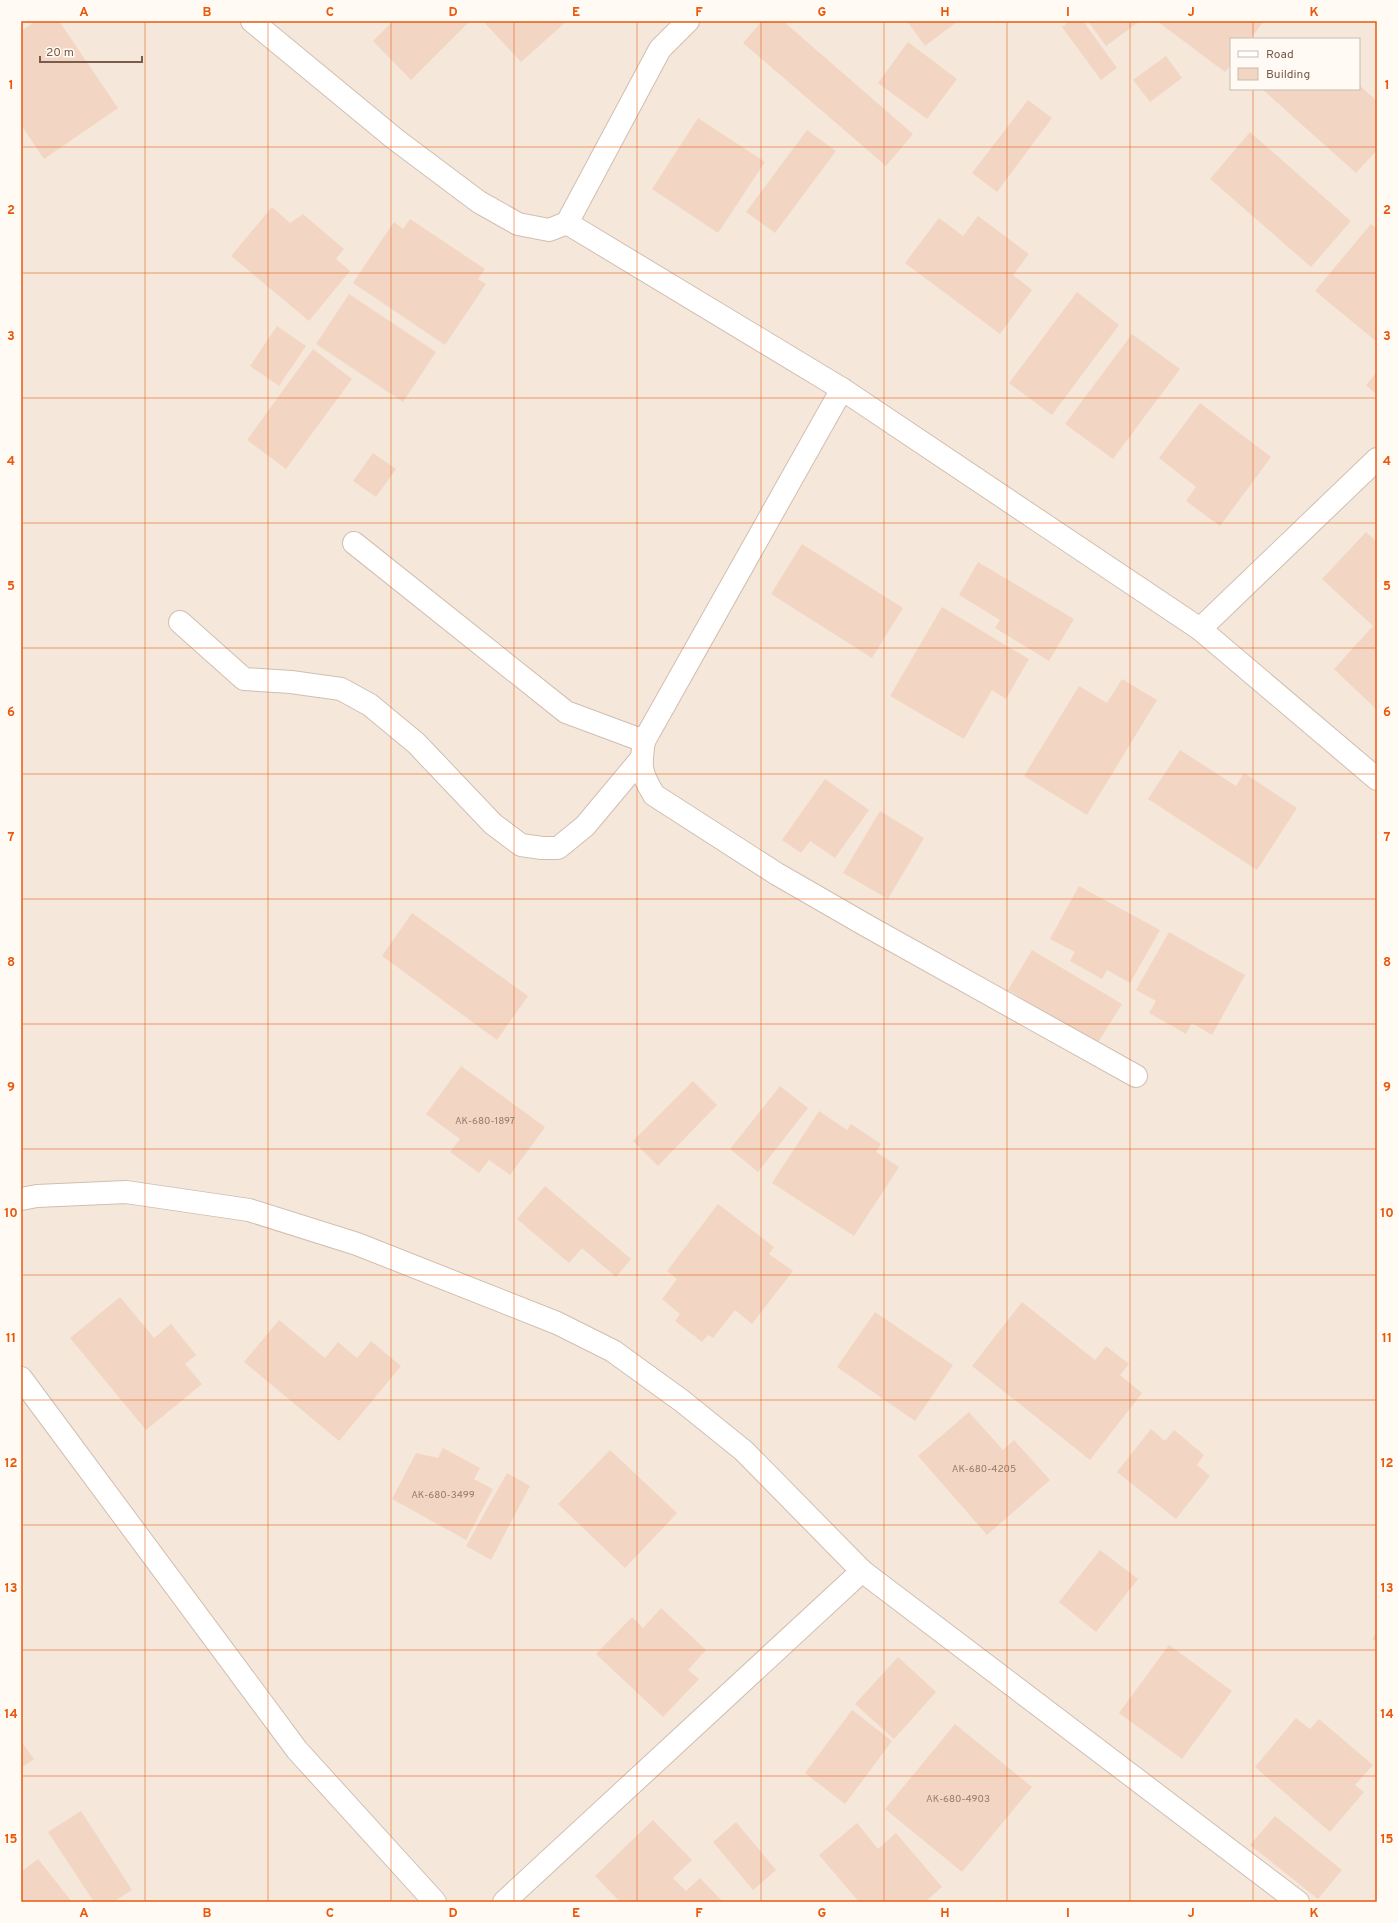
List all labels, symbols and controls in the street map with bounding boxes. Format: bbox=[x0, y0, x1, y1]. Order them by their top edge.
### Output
text: A bbox=[79, 5, 89, 21]
text: B bbox=[203, 5, 212, 21]
text: C bbox=[326, 5, 334, 21]
text: D bbox=[448, 5, 458, 21]
text: E bbox=[572, 5, 580, 21]
text: F bbox=[695, 5, 703, 21]
text: G bbox=[818, 5, 827, 21]
text: H bbox=[940, 5, 950, 21]
text: I bbox=[1066, 5, 1070, 21]
text: J bbox=[1187, 5, 1195, 21]
text: K bbox=[1309, 5, 1319, 21]
scale bar bbox=[40, 38, 142, 64]
legend bbox=[1230, 38, 1360, 90]
text: 20 m bbox=[46, 45, 74, 61]
text: Road bbox=[1266, 47, 1294, 63]
text: Building bbox=[1266, 67, 1310, 83]
text: 1 bbox=[8, 78, 14, 94]
text: 1 bbox=[1384, 78, 1390, 94]
text: 2 bbox=[7, 203, 15, 219]
text: 2 bbox=[1383, 203, 1391, 219]
text: 3 bbox=[7, 329, 15, 345]
text: 3 bbox=[1383, 329, 1391, 345]
text: 4 bbox=[7, 454, 15, 470]
text: 4 bbox=[1383, 454, 1391, 470]
text: 5 bbox=[7, 579, 15, 595]
text: 5 bbox=[1383, 579, 1391, 595]
text: 6 bbox=[7, 705, 15, 721]
text: 6 bbox=[1383, 705, 1391, 721]
text: 7 bbox=[8, 830, 15, 846]
text: 7 bbox=[1384, 830, 1391, 846]
text: 8 bbox=[7, 955, 15, 971]
text: 8 bbox=[1383, 955, 1391, 971]
text: 9 bbox=[7, 1080, 15, 1096]
text: 9 bbox=[1383, 1080, 1391, 1096]
house number: AK-680-1897 bbox=[455, 1115, 515, 1128]
text: 10 bbox=[4, 1206, 18, 1222]
text: 10 bbox=[1380, 1206, 1394, 1222]
text: 11 bbox=[6, 1331, 16, 1347]
text: 11 bbox=[1382, 1331, 1392, 1347]
text: 12 bbox=[4, 1456, 18, 1472]
text: 12 bbox=[1380, 1456, 1394, 1472]
house number: AK-680-4205 bbox=[952, 1463, 1016, 1476]
house number: AK-680-3499 bbox=[411, 1489, 475, 1502]
text: 13 bbox=[5, 1581, 18, 1597]
text: 13 bbox=[1381, 1581, 1394, 1597]
text: 14 bbox=[4, 1707, 18, 1723]
text: 14 bbox=[1380, 1707, 1394, 1723]
house number: AK-680-4903 bbox=[926, 1793, 990, 1806]
text: 15 bbox=[4, 1832, 18, 1848]
text: 15 bbox=[1380, 1832, 1394, 1848]
text: A bbox=[79, 1906, 89, 1922]
text: B bbox=[203, 1906, 212, 1922]
text: C bbox=[326, 1906, 334, 1922]
text: D bbox=[448, 1906, 458, 1922]
text: E bbox=[572, 1906, 580, 1922]
text: F bbox=[695, 1906, 703, 1922]
text: G bbox=[818, 1906, 827, 1922]
text: H bbox=[940, 1906, 950, 1922]
text: I bbox=[1066, 1906, 1070, 1922]
text: J bbox=[1187, 1906, 1195, 1922]
text: K bbox=[1309, 1906, 1319, 1922]

